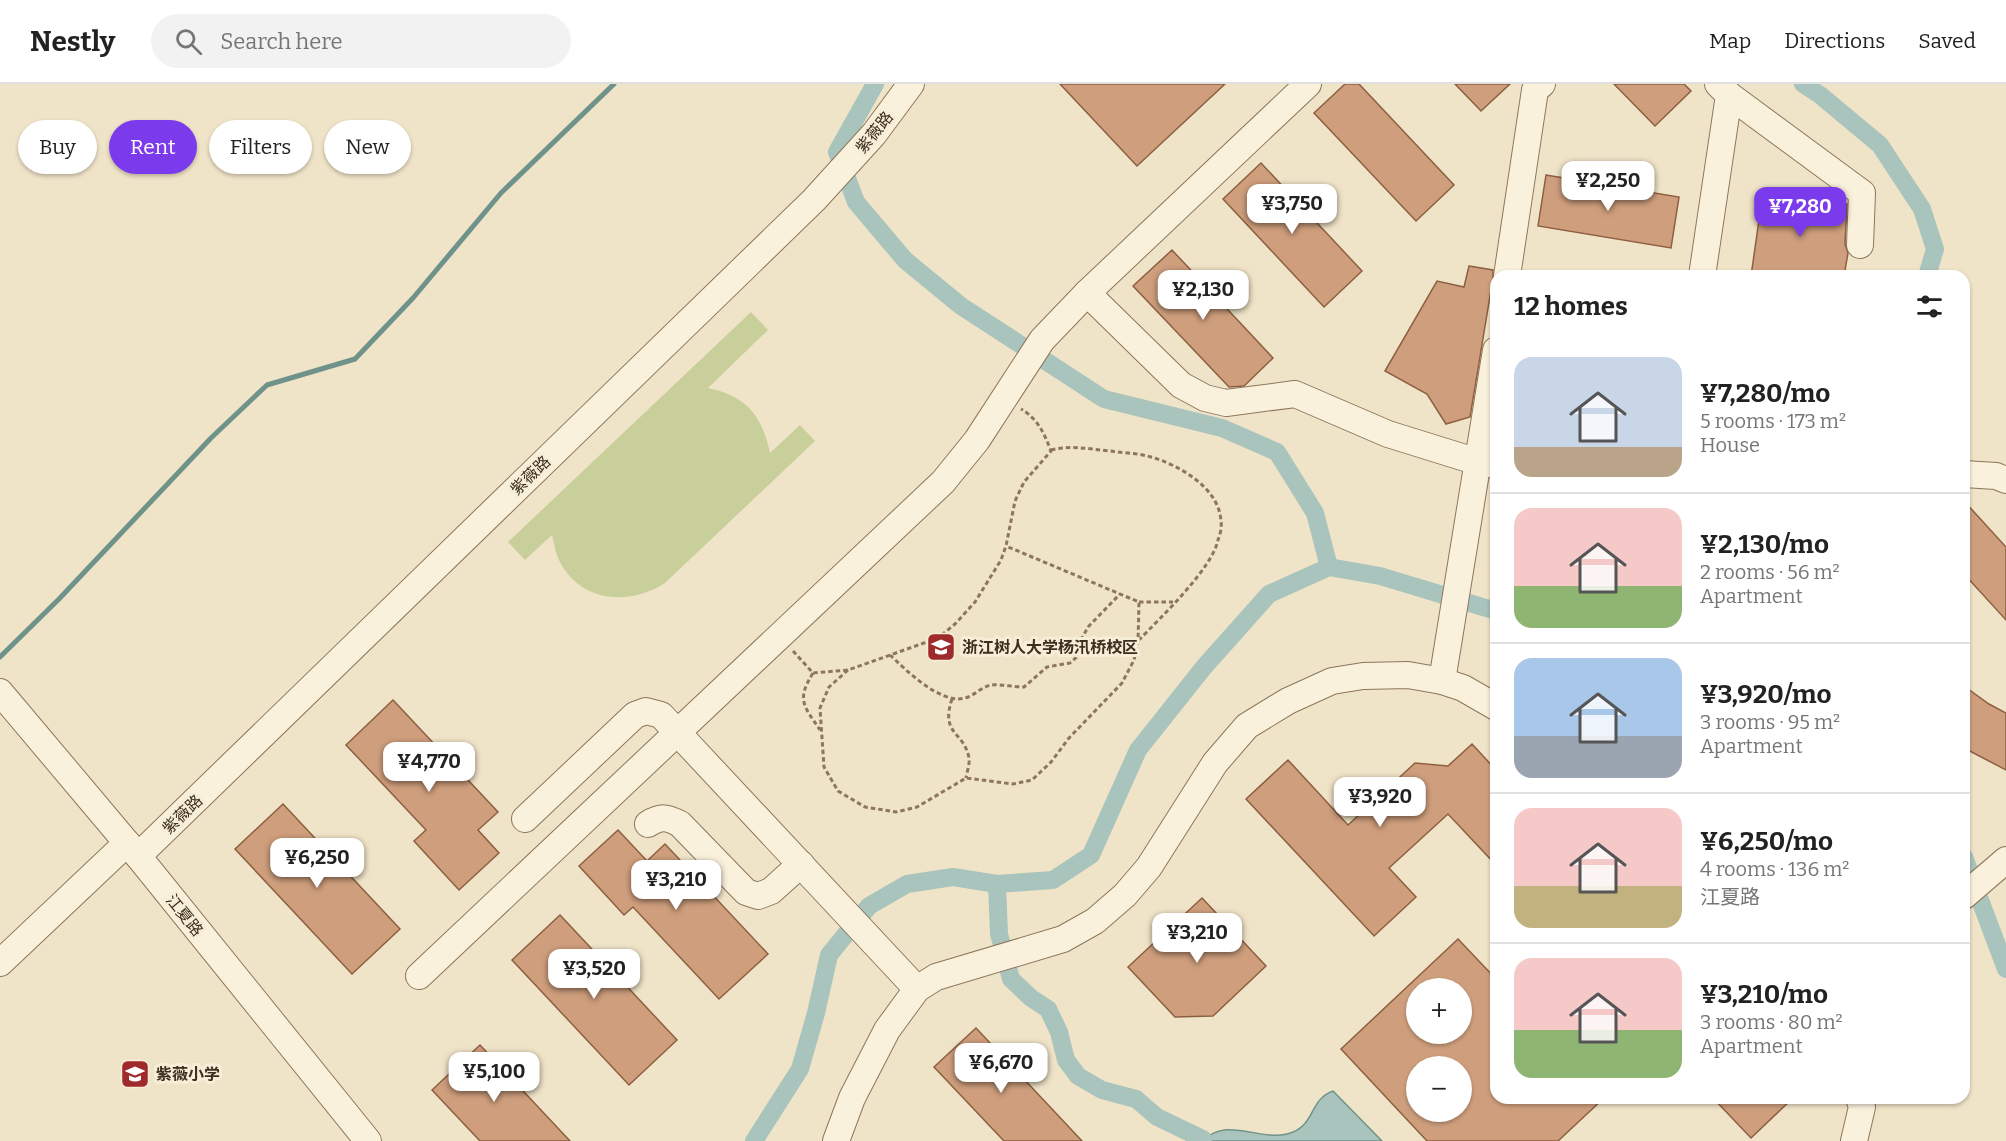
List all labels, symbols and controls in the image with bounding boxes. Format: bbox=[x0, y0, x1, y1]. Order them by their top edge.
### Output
search box bbox=[151, 14, 571, 68]
text: Nestly bbox=[30, 25, 115, 58]
icon: search bbox=[172, 25, 205, 58]
text: Search here bbox=[220, 28, 342, 55]
text: Map bbox=[1709, 28, 1751, 54]
text: Directions bbox=[1784, 28, 1885, 54]
text: Saved bbox=[1918, 28, 1976, 54]
street label: 紫薇路 bbox=[852, 108, 897, 157]
chip: Buy bbox=[18, 120, 97, 174]
chip: Rent bbox=[109, 120, 197, 174]
chip: Filters bbox=[209, 120, 312, 174]
chip: New bbox=[324, 120, 411, 174]
pin: ¥2,250 bbox=[1559, 161, 1657, 212]
text: ¥2,250 bbox=[1575, 168, 1641, 192]
pin: ¥3,750 bbox=[1243, 184, 1341, 235]
pin: ¥7,280 bbox=[1751, 187, 1849, 238]
text: ¥3,750 bbox=[1261, 191, 1323, 215]
text: ¥7,280 bbox=[1768, 194, 1832, 218]
pin: ¥2,130 bbox=[1154, 270, 1252, 321]
text: ¥2,130 bbox=[1172, 277, 1234, 301]
icon: filters bbox=[1913, 290, 1946, 323]
text: 12 homes bbox=[1514, 291, 1628, 322]
text: ¥7,280/mo bbox=[1700, 378, 1830, 409]
icon: home bbox=[1562, 381, 1634, 453]
text: 5 rooms · 173 m² bbox=[1700, 409, 1846, 433]
text: House bbox=[1700, 433, 1760, 457]
street label: 紫薇路 bbox=[506, 452, 554, 499]
text: ¥2,130/mo bbox=[1700, 529, 1829, 560]
icon: home bbox=[1562, 532, 1634, 604]
text: 2 rooms · 56 m² bbox=[1700, 560, 1840, 584]
text: Apartment bbox=[1700, 584, 1803, 608]
school or university icon: 浙江树人大学杨汛桥校区 bbox=[925, 631, 957, 663]
place label: 浙江树人大学杨汛桥校区 bbox=[962, 638, 1138, 657]
text: ¥3,920/mo bbox=[1700, 679, 1831, 710]
icon: home bbox=[1562, 682, 1634, 754]
text: 3 rooms · 95 m² bbox=[1700, 710, 1840, 734]
text: Apartment bbox=[1700, 734, 1803, 758]
pin: ¥4,770 bbox=[380, 742, 478, 793]
text: ¥4,770 bbox=[397, 749, 461, 773]
pin: ¥3,920 bbox=[1331, 777, 1429, 828]
text: ¥3,920 bbox=[1348, 784, 1412, 808]
street label: 紫薇路 bbox=[158, 791, 206, 838]
text: ¥6,250/mo bbox=[1700, 826, 1833, 857]
icon: home bbox=[1562, 832, 1634, 904]
pin: ¥6,250 bbox=[268, 838, 366, 889]
text: ¥6,250 bbox=[284, 845, 350, 869]
text: 4 rooms · 136 m² bbox=[1700, 857, 1849, 881]
pin: ¥3,210 bbox=[627, 860, 725, 911]
text: ¥3,210 bbox=[645, 867, 707, 891]
text: 江夏路 bbox=[1700, 885, 1760, 909]
street label: 江夏路 bbox=[162, 891, 207, 940]
pin: ¥3,210 bbox=[1148, 913, 1246, 964]
text: ¥3,210 bbox=[1166, 920, 1228, 944]
pin: ¥3,520 bbox=[545, 949, 643, 1000]
text: ¥3,520 bbox=[562, 956, 626, 980]
map controls bbox=[1406, 978, 1472, 1122]
button: + bbox=[1406, 978, 1472, 1044]
text: ¥3,210/mo bbox=[1700, 979, 1828, 1010]
icon: home bbox=[1562, 982, 1634, 1054]
text: 3 rooms · 80 m² bbox=[1700, 1010, 1843, 1034]
text: Apartment bbox=[1700, 1034, 1803, 1058]
pin: ¥6,670 bbox=[952, 1043, 1050, 1094]
text: ¥6,670 bbox=[969, 1050, 1033, 1074]
pin: ¥5,100 bbox=[445, 1052, 543, 1103]
button: − bbox=[1406, 1056, 1472, 1122]
school or university icon: 紫薇小学 bbox=[119, 1058, 151, 1090]
text: ¥5,100 bbox=[463, 1059, 525, 1083]
place label: 紫薇小学 bbox=[156, 1065, 220, 1084]

